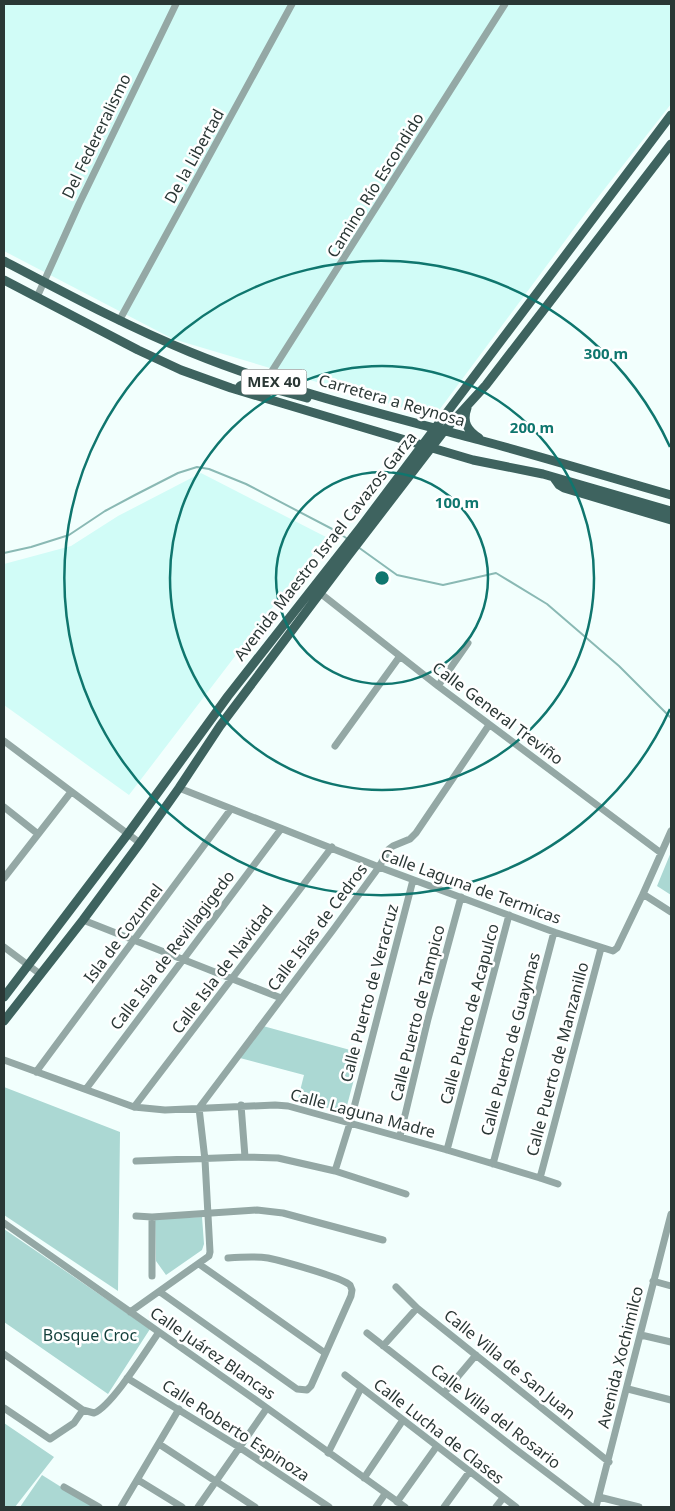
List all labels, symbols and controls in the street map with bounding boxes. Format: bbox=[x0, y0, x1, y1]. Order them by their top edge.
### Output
street label: Del Federeralismo bbox=[56, 70, 136, 202]
street label: De la Libertad bbox=[159, 105, 229, 207]
street label: Camino Río Escondido bbox=[321, 108, 429, 262]
text: 300 m bbox=[584, 343, 628, 363]
street label: Carretera a Reynosa bbox=[316, 369, 468, 431]
road number: MEX 40 bbox=[242, 370, 306, 394]
text: 200 m bbox=[510, 417, 554, 437]
street label: Avenida Maestro Israel Cavazos Garza bbox=[229, 427, 421, 665]
text: 100 m bbox=[435, 492, 479, 512]
centre of rings bbox=[373, 569, 391, 587]
street label: Calle General Treviño bbox=[428, 656, 568, 770]
street label: Calle Laguna de Termicas bbox=[378, 843, 564, 929]
street label: Calle Islas de Cedros bbox=[262, 859, 372, 995]
street label: Calle Isla de Revillagigedo bbox=[105, 866, 239, 1034]
street label: Isla de Cozumel bbox=[79, 879, 167, 987]
street label: Calle Isla de Navidad bbox=[166, 900, 278, 1038]
street label: Calle Puerto de Veracruz bbox=[335, 901, 403, 1085]
street label: Calle Puerto de Acapulco bbox=[434, 921, 504, 1107]
street label: Calle Puerto de Tampico bbox=[384, 922, 450, 1104]
street label: Calle Puerto de Guaymas bbox=[475, 950, 545, 1138]
street label: Calle Puerto de Manzanillo bbox=[520, 959, 594, 1159]
street label: Calle Laguna Madre bbox=[288, 1083, 438, 1143]
street label: Avenida Xochimilco bbox=[592, 1284, 648, 1430]
street label: Calle Juárez Blancas bbox=[146, 1301, 280, 1405]
street label: Calle Villa de San Juan bbox=[440, 1304, 580, 1424]
park label: Bosque Croc bbox=[43, 1324, 138, 1346]
street label: Calle Villa del Rosario bbox=[426, 1358, 566, 1474]
street label: Calle Lucha de Clases bbox=[369, 1373, 509, 1489]
street label: Calle Roberto Espinoza bbox=[158, 1374, 314, 1486]

